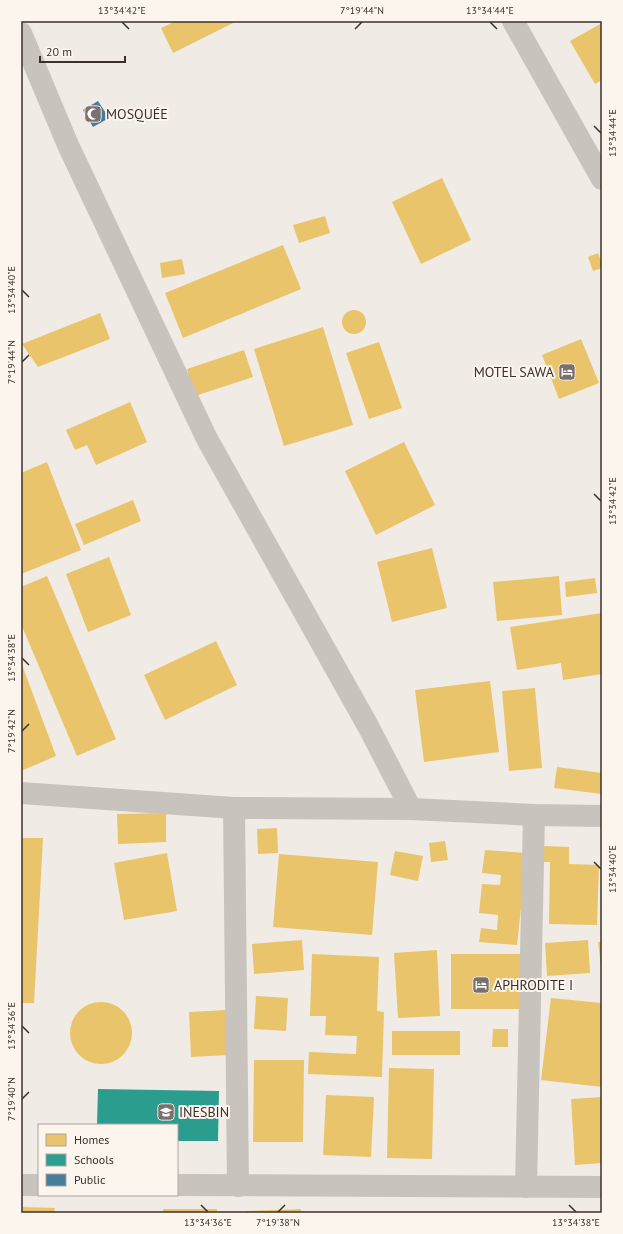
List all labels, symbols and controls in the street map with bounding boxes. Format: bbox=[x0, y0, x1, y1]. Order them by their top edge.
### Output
text: 13°34'42"E bbox=[98, 4, 146, 17]
text: 7°19'44"N bbox=[340, 4, 384, 17]
text: 13°34'44"E bbox=[466, 4, 514, 17]
scale bar bbox=[40, 38, 125, 64]
text: 20 m bbox=[46, 44, 72, 59]
mosque icon: MOSQUÉE bbox=[83, 104, 103, 124]
place label: MOSQUÉE bbox=[106, 105, 168, 123]
text: 13°34'44"E bbox=[606, 109, 619, 157]
text: 13°34'40"E bbox=[5, 266, 18, 314]
text: 7°19'44"N bbox=[5, 340, 18, 384]
hotel icon: MOTEL SAWA bbox=[557, 362, 577, 382]
place label: MOTEL SAWA bbox=[474, 363, 555, 381]
text: 13°34'42"E bbox=[606, 477, 619, 525]
text: 13°34'38"E bbox=[5, 634, 18, 682]
text: 7°19'42"N bbox=[5, 709, 18, 753]
text: 13°34'40"E bbox=[606, 845, 619, 893]
hotel icon: APHRODITE I bbox=[471, 975, 491, 995]
place label: APHRODITE I bbox=[494, 976, 573, 994]
text: 13°34'36"E bbox=[5, 1002, 18, 1050]
text: 7°19'40"N bbox=[5, 1077, 18, 1121]
school or university icon: INESBIN bbox=[156, 1102, 176, 1122]
place label: INESBIN bbox=[179, 1103, 229, 1121]
legend bbox=[38, 1124, 178, 1196]
text: Homes bbox=[74, 1132, 109, 1147]
text: Schools bbox=[74, 1152, 114, 1167]
text: Public bbox=[74, 1172, 106, 1187]
text: 13°34'36"E bbox=[184, 1216, 232, 1229]
text: 7°19'38"N bbox=[256, 1216, 300, 1229]
text: 13°34'38"E bbox=[552, 1216, 600, 1229]

